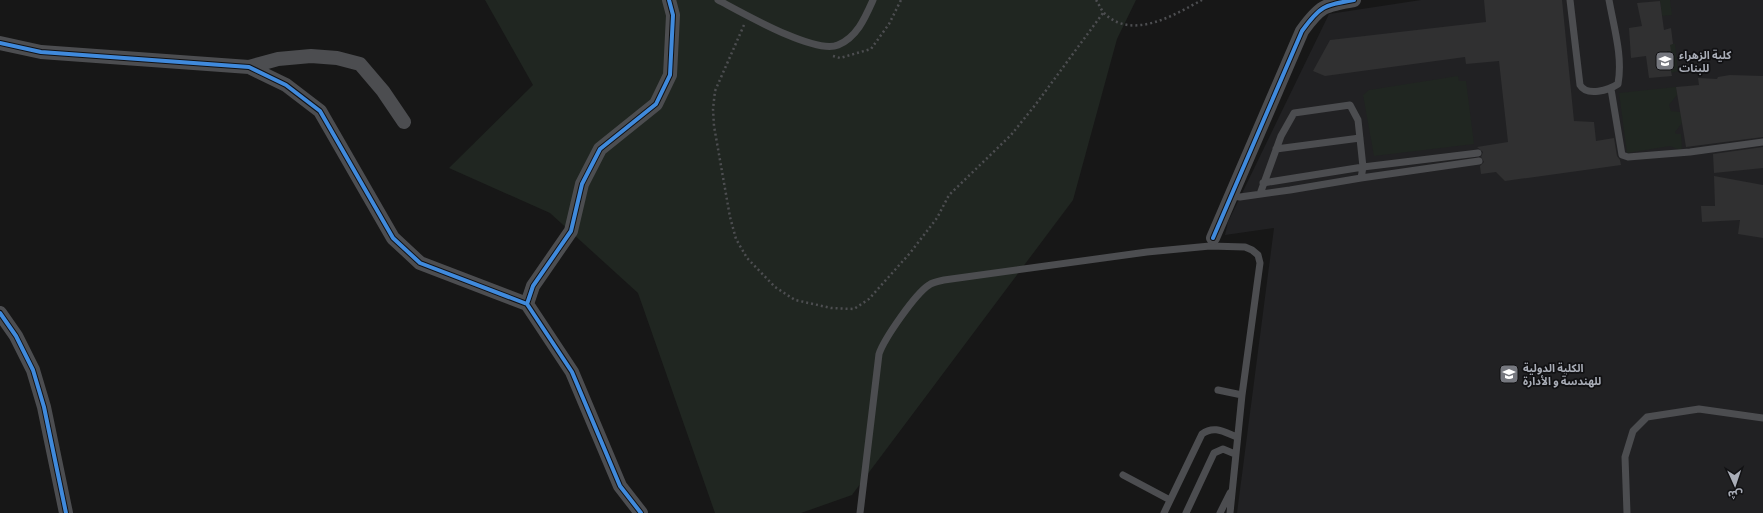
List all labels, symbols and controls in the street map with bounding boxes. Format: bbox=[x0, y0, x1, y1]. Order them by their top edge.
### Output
place label: كلية الزهراء للبنات bbox=[1679, 48, 1732, 75]
school or university icon: كلية الزهراء للبنات bbox=[1654, 50, 1676, 72]
place label: الكلية الدولية للهندسة و الأدارة bbox=[1523, 361, 1601, 388]
school or university icon: الكلية الدولية للهندسة و الأدارة bbox=[1498, 363, 1520, 385]
north arrow bbox=[1715, 465, 1755, 505]
text: ش bbox=[1728, 488, 1743, 502]

